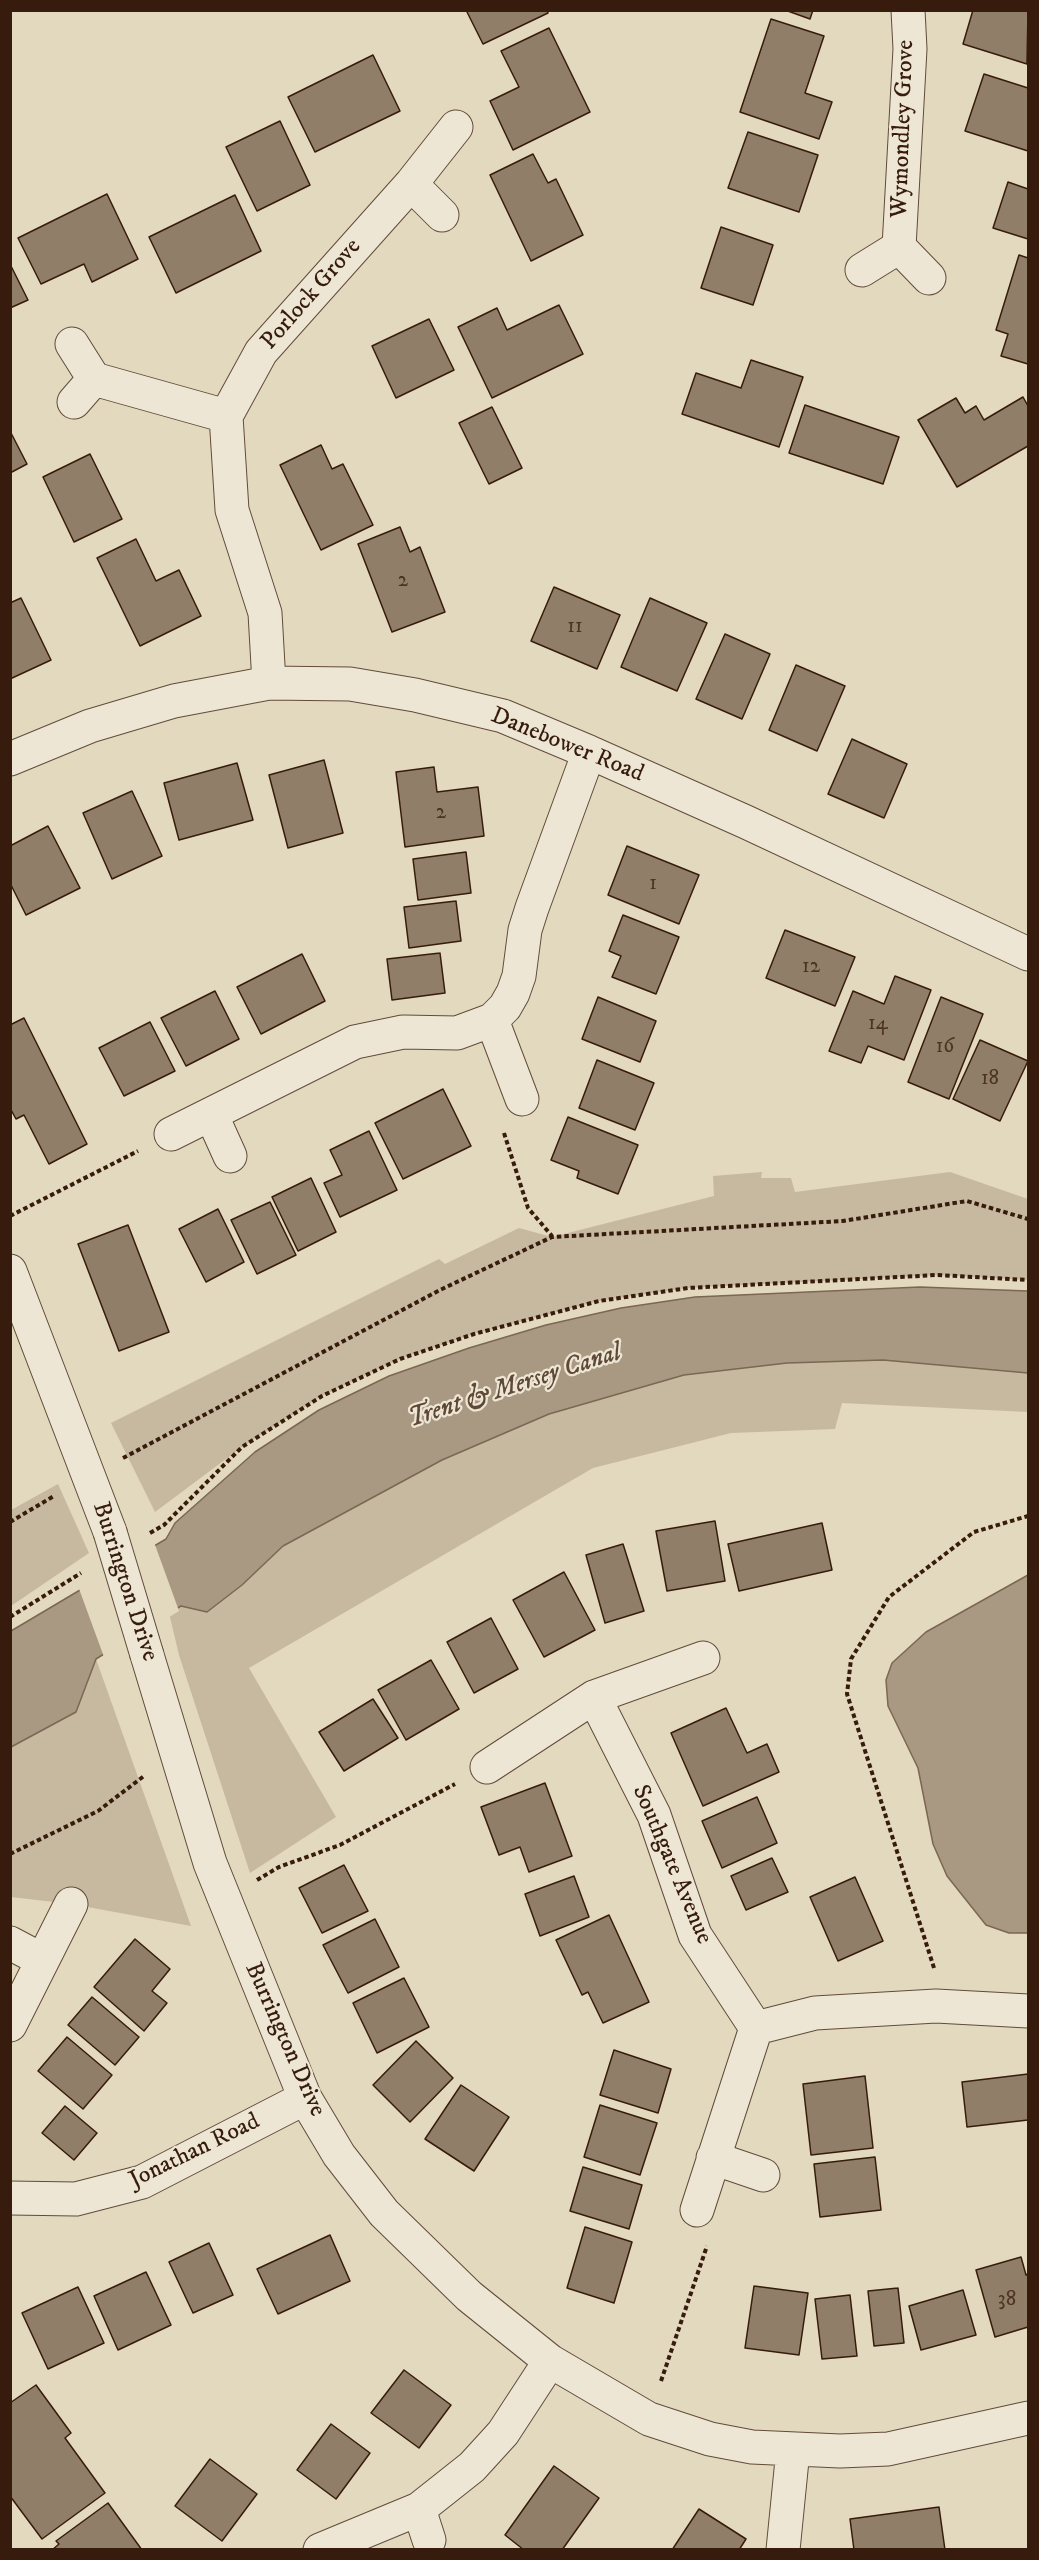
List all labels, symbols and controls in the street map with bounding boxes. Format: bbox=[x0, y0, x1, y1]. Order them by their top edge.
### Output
street label: Wymondley Grove bbox=[886, 39, 922, 219]
street label: Porlock Grove bbox=[256, 234, 368, 356]
house number: 2 bbox=[398, 569, 408, 595]
house number: 11 bbox=[567, 615, 583, 641]
street label: Danebower Road bbox=[486, 702, 648, 790]
house number: 2 bbox=[436, 801, 446, 827]
house number: 1 bbox=[649, 872, 657, 898]
house number: 12 bbox=[802, 955, 820, 981]
house number: 14 bbox=[868, 1012, 888, 1038]
house number: 16 bbox=[936, 1035, 954, 1061]
house number: 18 bbox=[981, 1067, 999, 1093]
water label: Trent & Mersey Canal bbox=[405, 1338, 625, 1436]
street label: Burrington Drive bbox=[85, 1499, 163, 1665]
street label: Southgate Avenue bbox=[625, 1781, 717, 1949]
street label: Burrington Drive bbox=[237, 1959, 331, 2121]
street label: Jonathan Road bbox=[125, 2108, 265, 2196]
house number: 38 bbox=[998, 2288, 1016, 2314]

